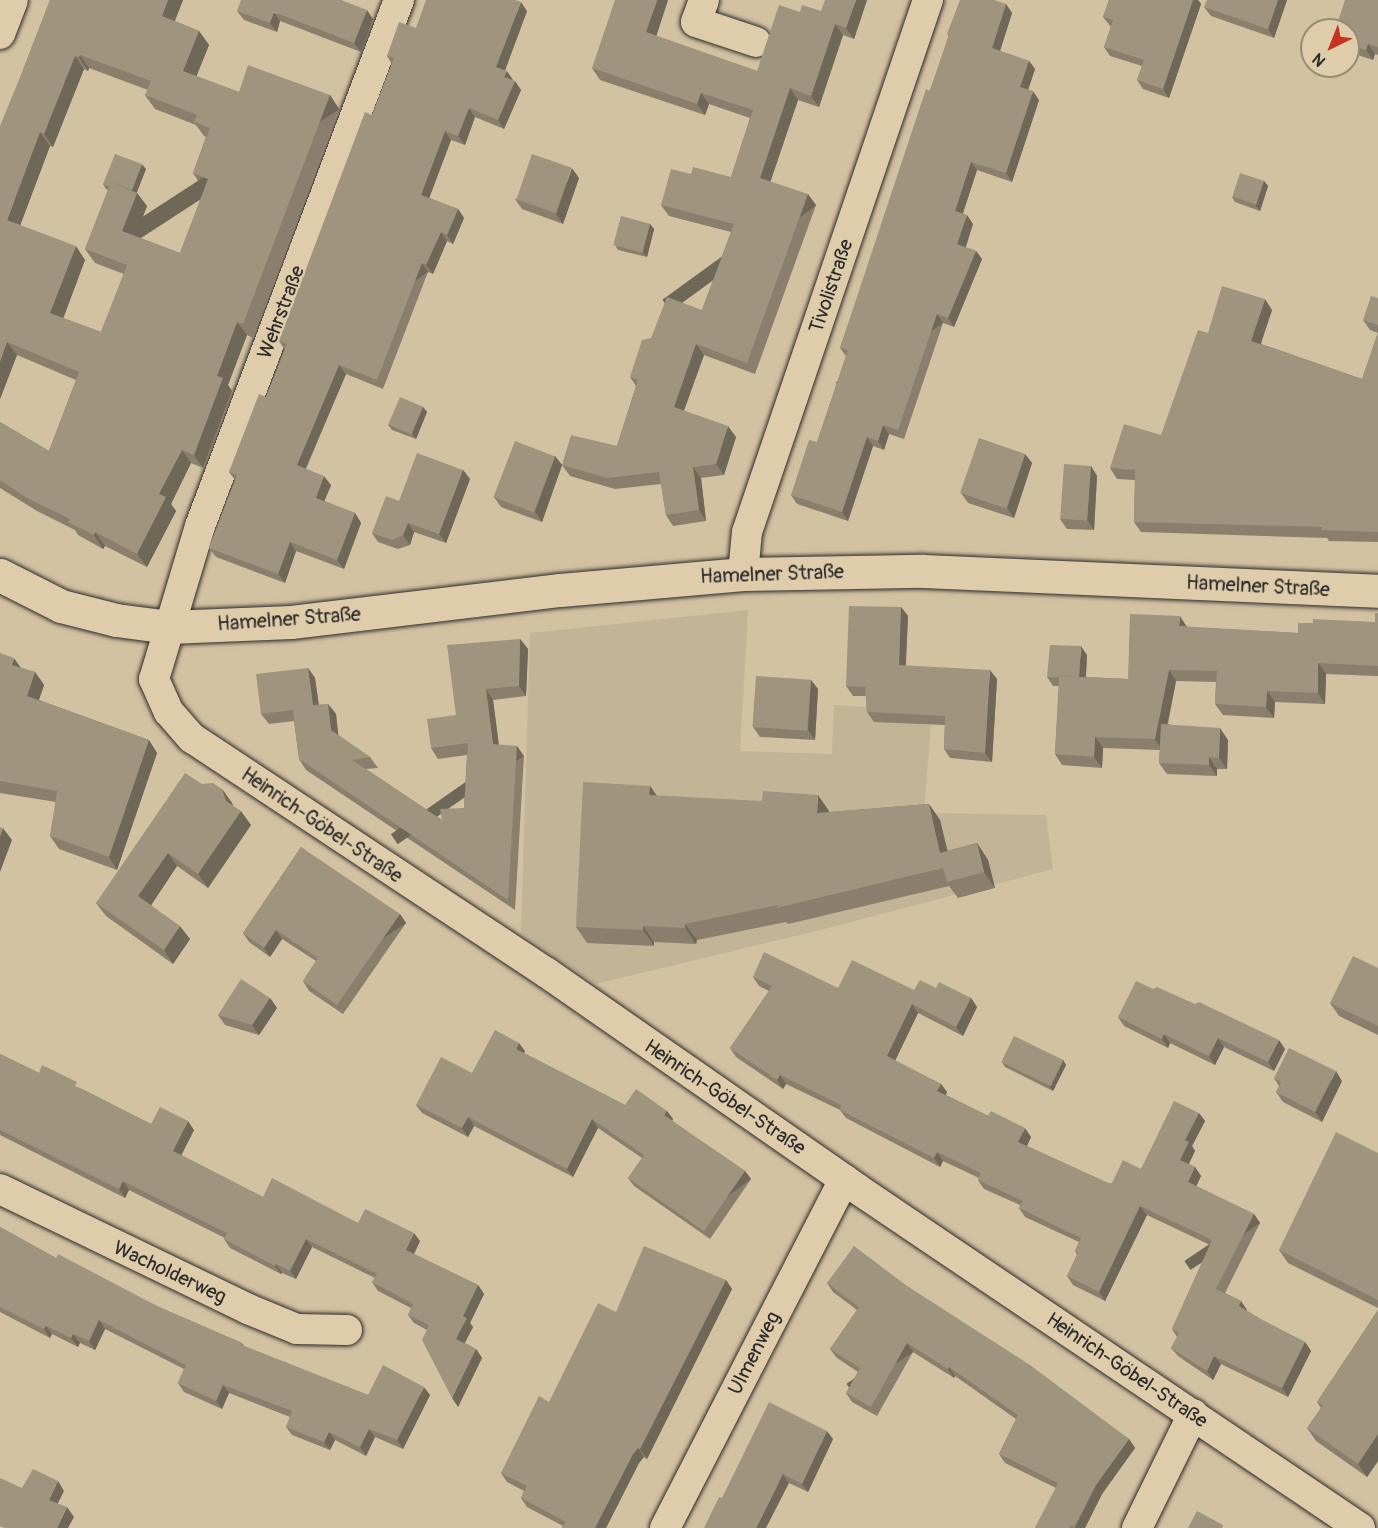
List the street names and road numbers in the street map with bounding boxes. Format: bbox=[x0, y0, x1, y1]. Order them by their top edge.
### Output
street label: Tivolistraße bbox=[804, 236, 858, 336]
street label: Wehrstraße bbox=[252, 262, 310, 362]
street label: Hamelner Straße bbox=[700, 559, 844, 589]
street label: Hamelner Straße bbox=[1186, 570, 1330, 602]
street label: Hamelner Straße bbox=[216, 602, 362, 636]
street label: Heinrich-Göbel-Straße bbox=[237, 762, 407, 888]
street label: Heinrich-Göbel-Straße bbox=[640, 1034, 810, 1160]
street label: Wacholderweg bbox=[110, 1235, 230, 1309]
street label: Ulmenweg bbox=[723, 1307, 785, 1399]
street label: Heinrich-Göbel-Straße bbox=[1042, 1307, 1212, 1433]

